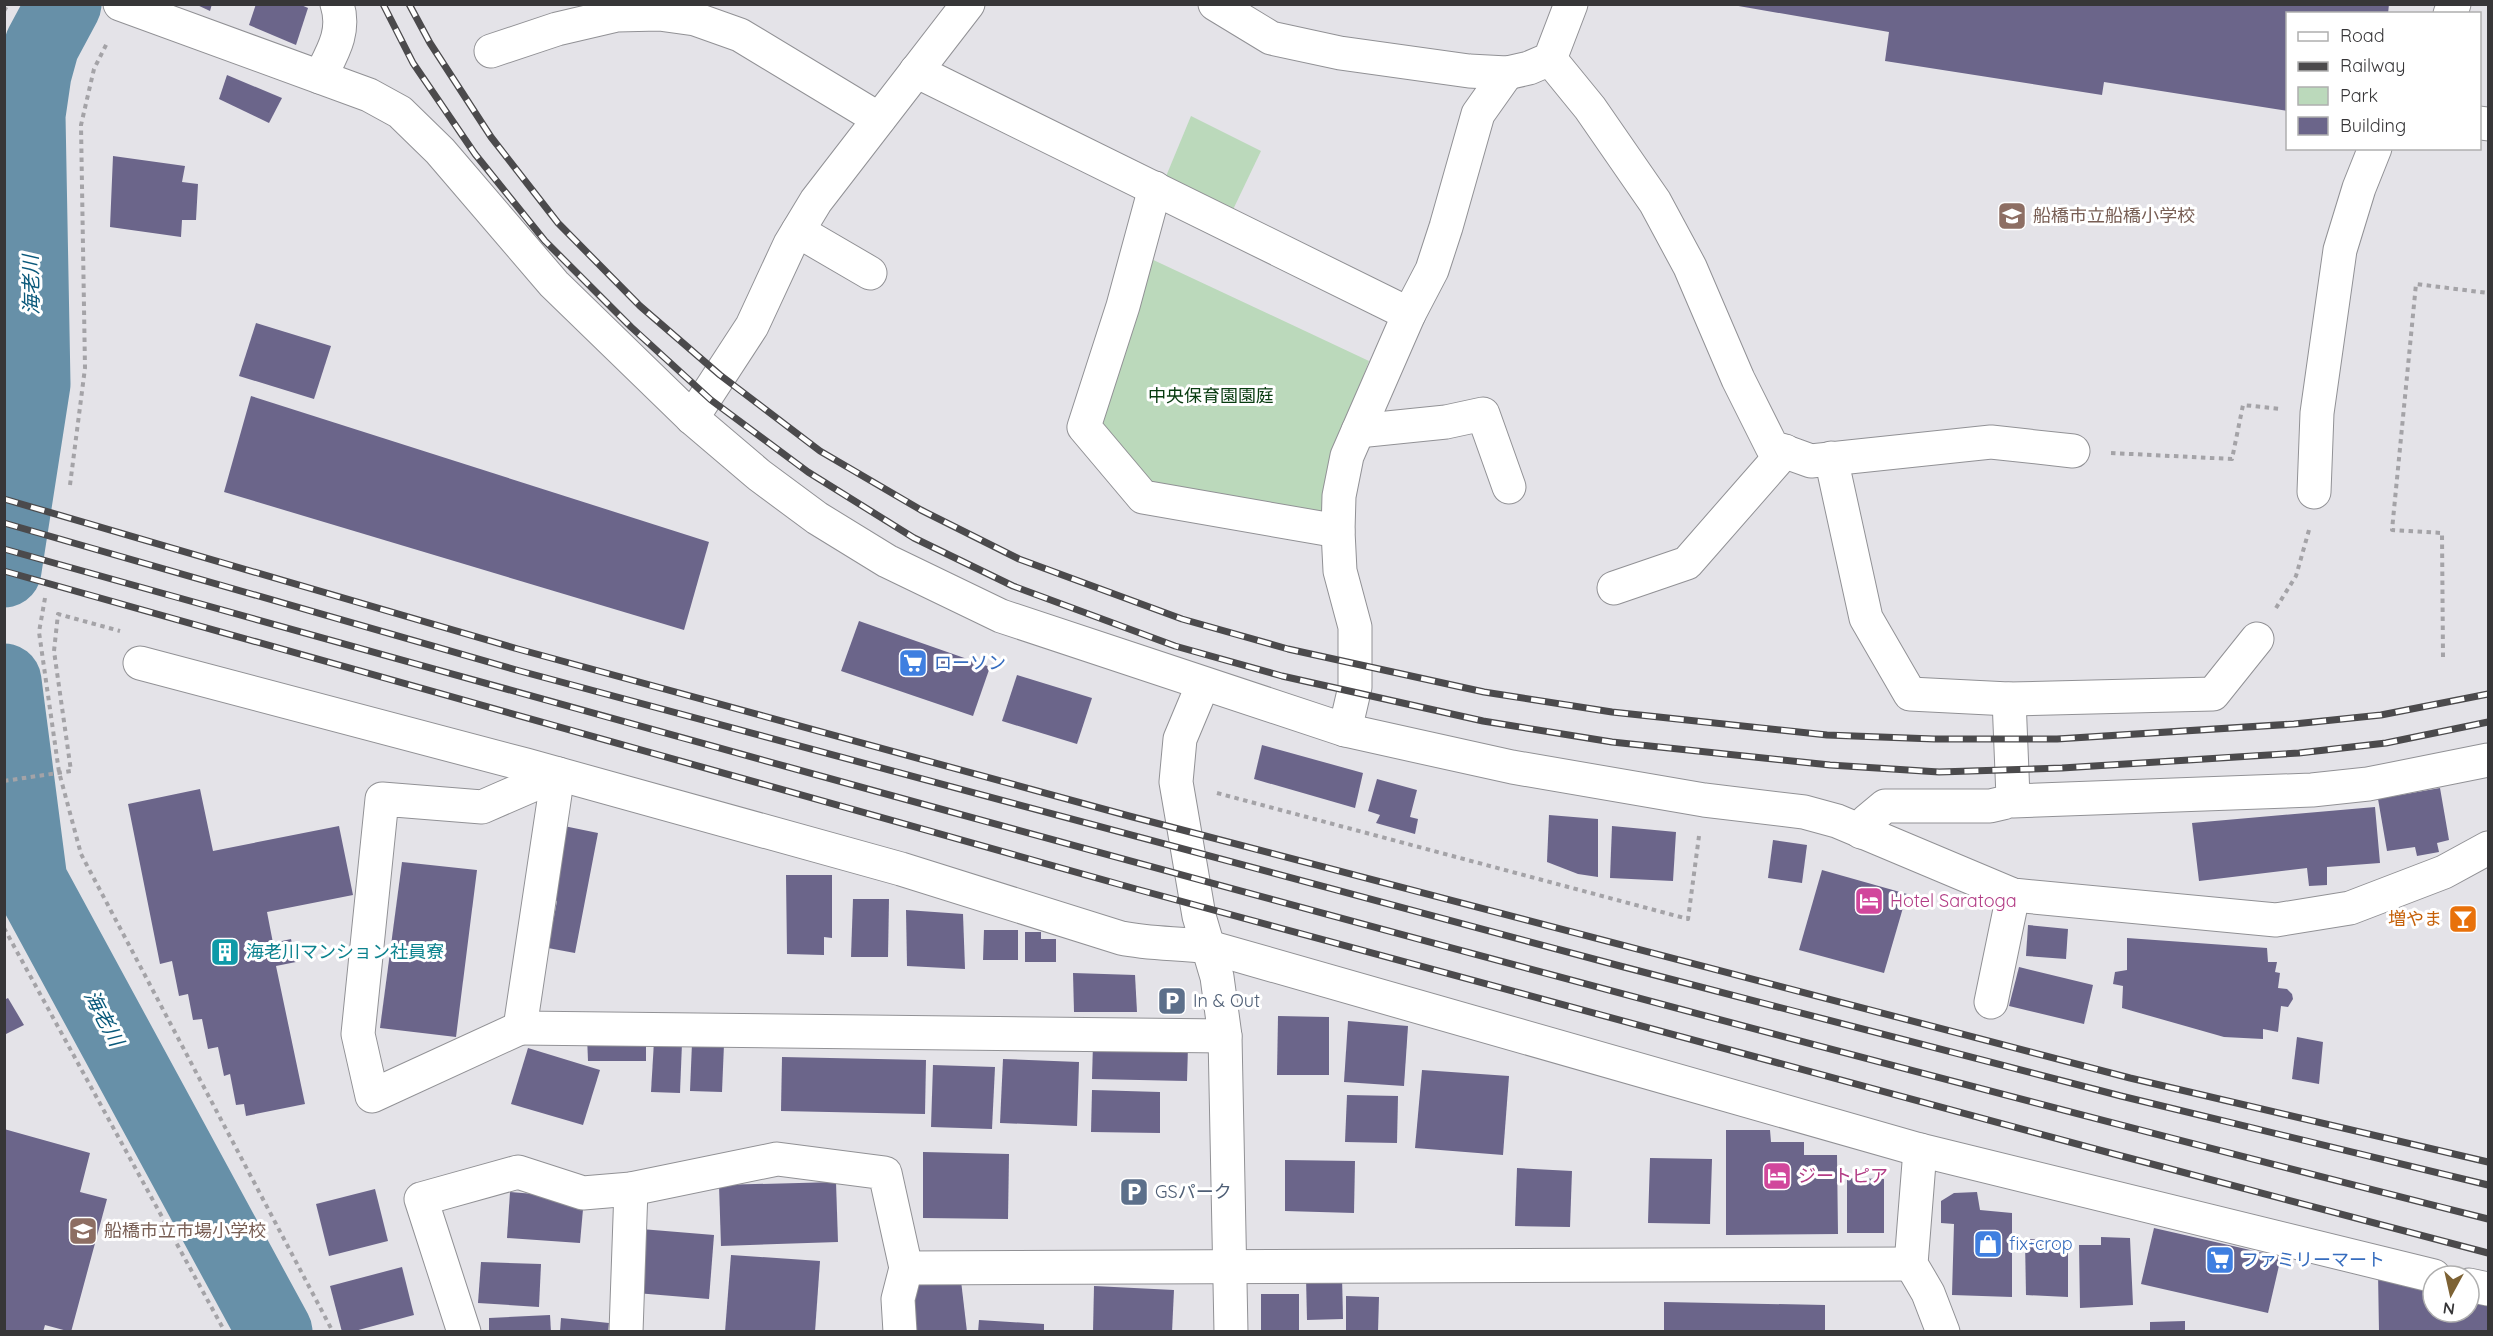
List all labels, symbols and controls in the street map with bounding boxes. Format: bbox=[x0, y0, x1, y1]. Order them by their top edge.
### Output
legend bbox=[2286, 12, 2481, 150]
text: Road bbox=[2340, 24, 2385, 47]
text: Railway bbox=[2340, 54, 2406, 77]
text: Park bbox=[2340, 84, 2378, 107]
text: Building bbox=[2340, 114, 2406, 137]
school or university icon: 船橋市立船橋小学校 bbox=[1996, 200, 2028, 232]
place label: 船橋市立船橋小学校 bbox=[2033, 204, 2195, 227]
water label: 海老川 bbox=[17, 253, 44, 315]
park label: 中央保育園園庭 bbox=[1148, 384, 1274, 407]
supermarket icon: ローソン bbox=[897, 647, 929, 679]
place label: ローソン bbox=[934, 651, 1006, 674]
hotel icon: Hotel Saratoga bbox=[1853, 885, 1885, 917]
place label: Hotel Saratoga bbox=[1890, 889, 2017, 912]
bar icon: 増やま bbox=[2447, 903, 2479, 935]
place label: 増やま bbox=[2388, 907, 2442, 930]
building icon: 海老川マンション社員寮 bbox=[209, 936, 241, 968]
place label: 海老川マンション社員寮 bbox=[246, 940, 444, 963]
water label: 海老川 bbox=[79, 985, 131, 1052]
parking icon: In & Out bbox=[1156, 985, 1188, 1017]
place label: In & Out bbox=[1193, 989, 1260, 1012]
hotel icon: ジートピア bbox=[1761, 1160, 1793, 1192]
place label: ジートピア bbox=[1798, 1164, 1888, 1187]
parking icon: GSパーク bbox=[1118, 1176, 1150, 1208]
place label: GSパーク bbox=[1155, 1180, 1232, 1203]
school or university icon: 船橋市立市場小学校 bbox=[67, 1215, 99, 1247]
place label: 船橋市立市場小学校 bbox=[104, 1219, 266, 1242]
shop icon: fix-crop bbox=[1972, 1228, 2004, 1260]
place label: fix-crop bbox=[2009, 1232, 2073, 1255]
supermarket icon: ファミリーマート bbox=[2204, 1244, 2236, 1276]
place label: ファミリーマート bbox=[2241, 1248, 2385, 1271]
north arrow bbox=[2421, 1264, 2481, 1324]
text: N bbox=[2442, 1298, 2456, 1320]

